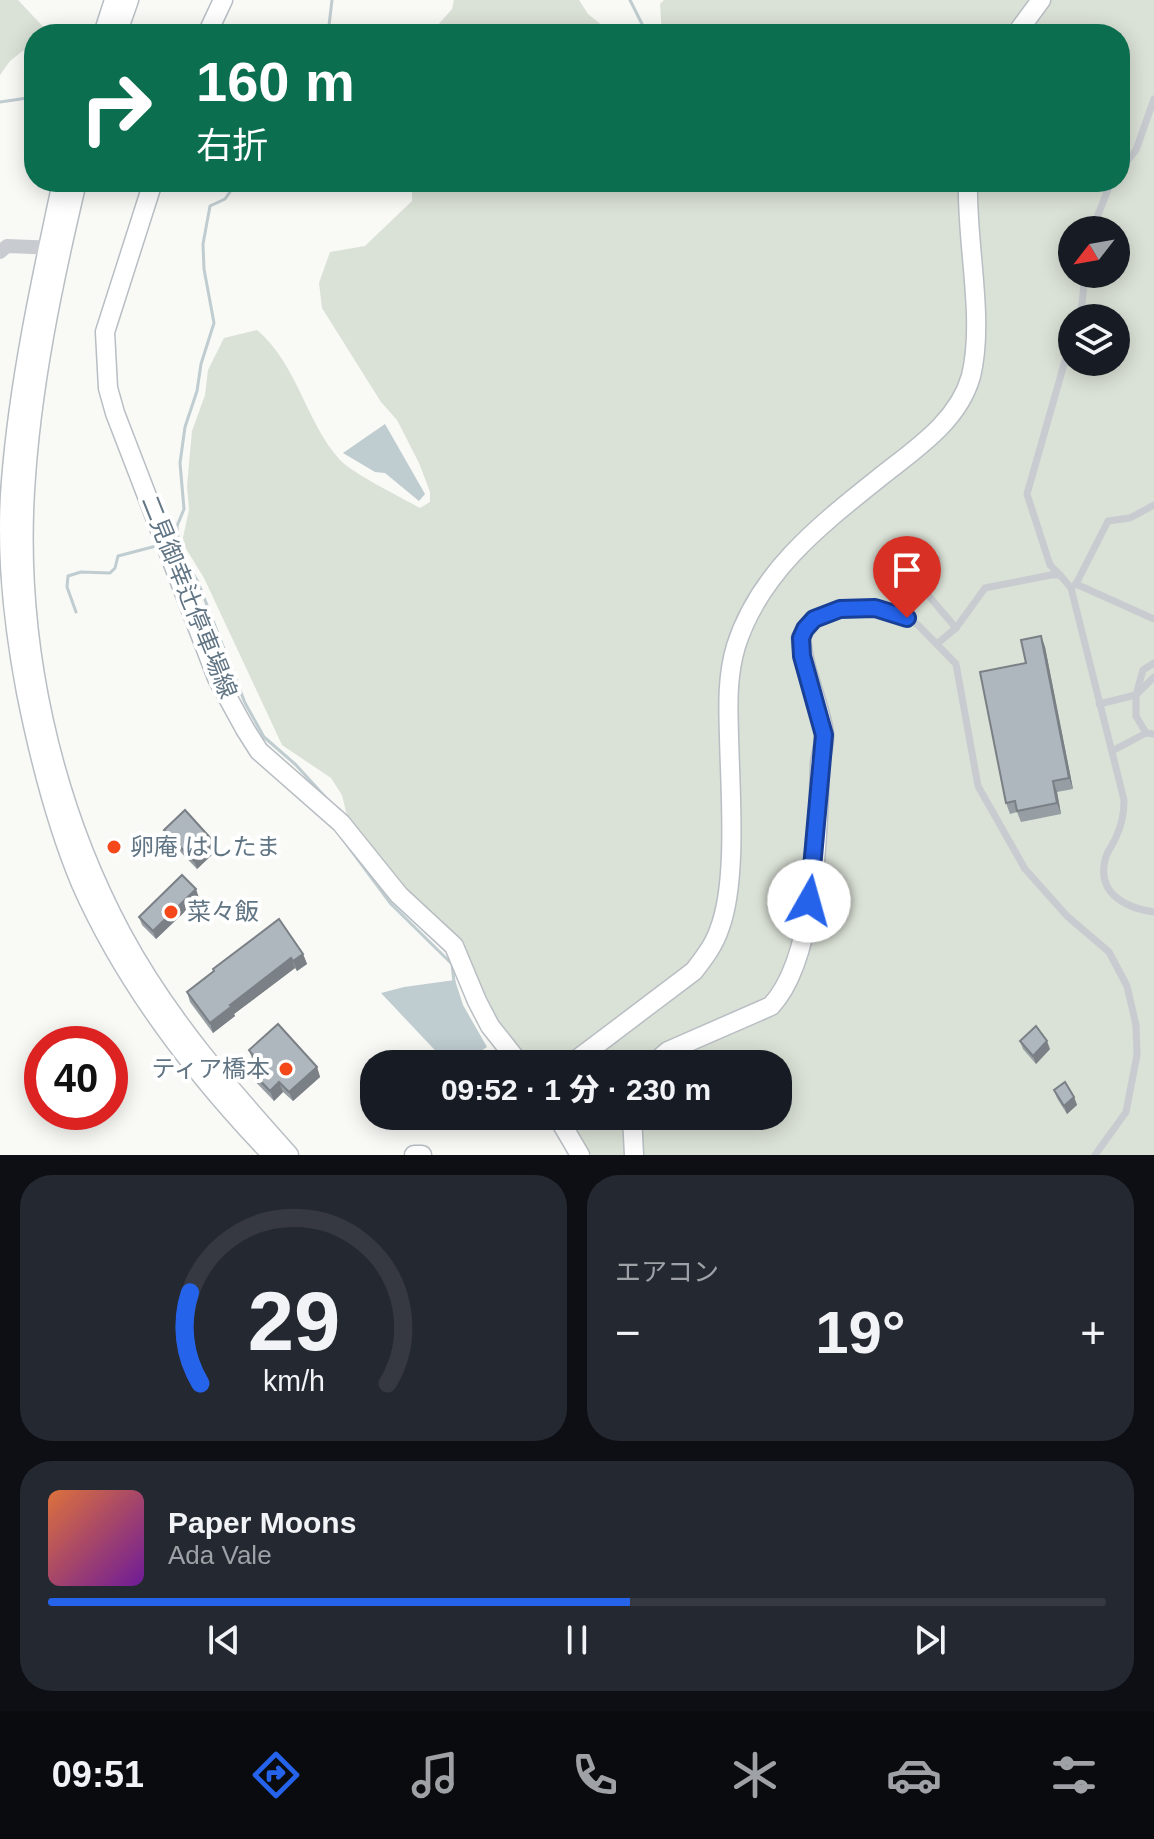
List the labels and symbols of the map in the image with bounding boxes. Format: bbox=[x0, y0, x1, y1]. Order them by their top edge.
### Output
north arrow bbox=[1058, 216, 1130, 288]
street label: 二見御幸辻停車場線 bbox=[136, 492, 242, 702]
pin bbox=[873, 536, 941, 618]
place label: 卵庵 はしたま bbox=[130, 833, 280, 860]
marker: 卵庵 はしたま bbox=[105, 838, 123, 856]
position arrow bbox=[767, 859, 851, 943]
place label: 菜々飯 bbox=[187, 898, 259, 925]
marker: 菜々飯 bbox=[162, 903, 180, 921]
speed limit sign: 40 bbox=[24, 1026, 128, 1130]
place label: ティア橋本 bbox=[151, 1055, 270, 1082]
marker: ティア橋本 bbox=[277, 1060, 295, 1078]

